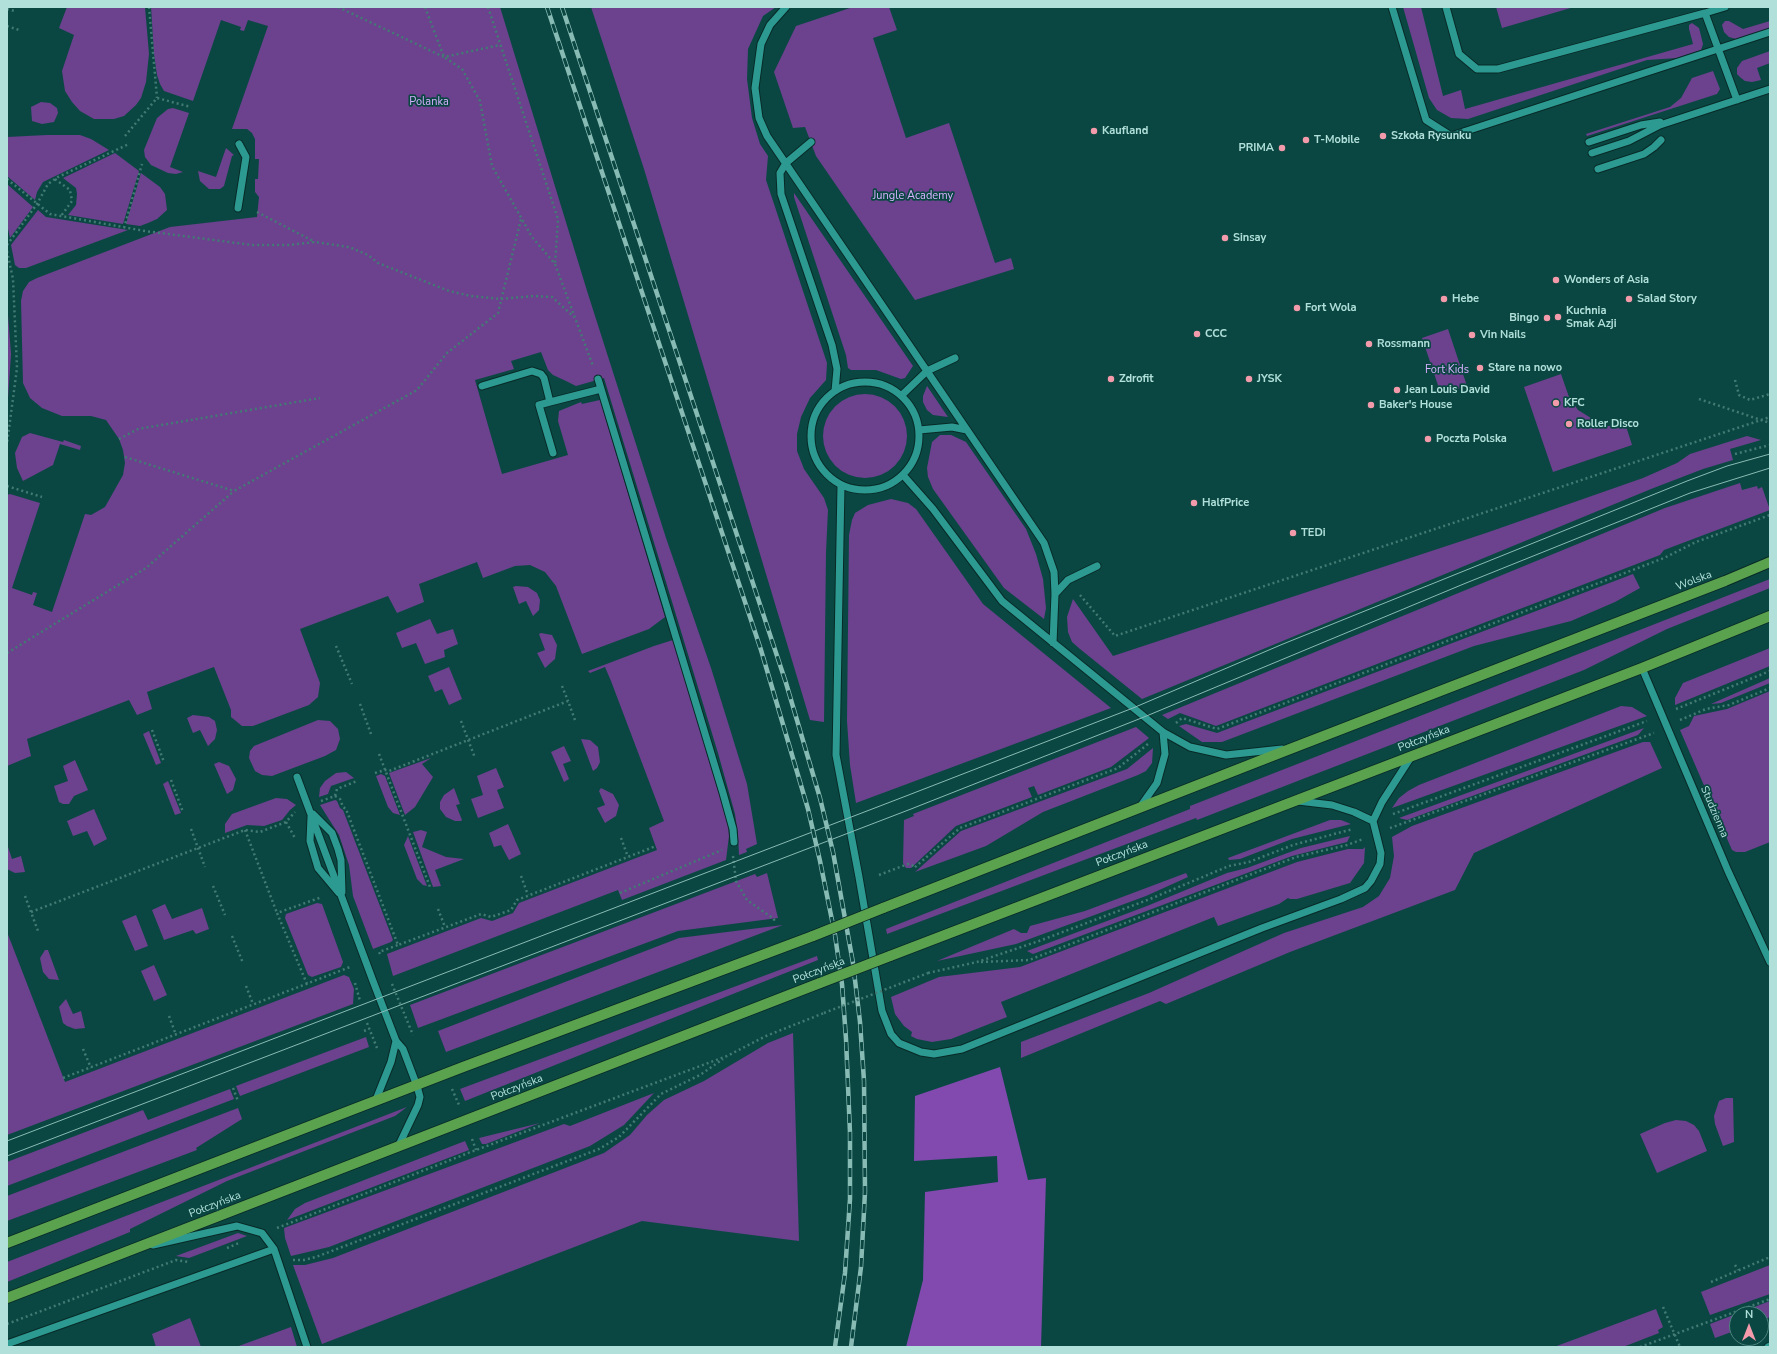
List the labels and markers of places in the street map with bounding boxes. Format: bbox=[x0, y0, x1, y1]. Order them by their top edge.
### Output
place label: Kaufland bbox=[1102, 124, 1148, 138]
marker: Kaufland bbox=[1089, 126, 1099, 136]
place label: Szkoła Rysunku bbox=[1391, 129, 1471, 143]
marker: Szkoła Rysunku bbox=[1378, 131, 1388, 141]
place label: T-Mobile bbox=[1314, 133, 1360, 147]
marker: T-Mobile bbox=[1301, 135, 1311, 145]
place label: PRIMA bbox=[1238, 141, 1274, 155]
marker: PRIMA bbox=[1277, 143, 1287, 153]
place label: Sinsay bbox=[1233, 231, 1266, 245]
marker: Sinsay bbox=[1220, 233, 1230, 243]
place label: Wonders of Asia bbox=[1564, 273, 1649, 287]
marker: Wonders of Asia bbox=[1551, 275, 1561, 285]
place label: Hebe bbox=[1452, 292, 1479, 306]
place label: Salad Story bbox=[1637, 292, 1697, 306]
marker: Hebe bbox=[1439, 294, 1449, 304]
marker: Salad Story bbox=[1624, 294, 1634, 304]
place label: Fort Wola bbox=[1305, 301, 1357, 315]
marker: Fort Wola bbox=[1292, 303, 1302, 313]
place label: Kuchnia Smak Azji bbox=[1566, 304, 1617, 330]
place label: Bingo bbox=[1509, 311, 1539, 325]
marker: Kuchnia Smak Azji bbox=[1553, 312, 1563, 322]
marker: Bingo bbox=[1542, 313, 1552, 323]
place label: CCC bbox=[1205, 327, 1227, 341]
place label: Vin Nails bbox=[1480, 328, 1526, 342]
marker: CCC bbox=[1192, 329, 1202, 339]
marker: Vin Nails bbox=[1467, 330, 1477, 340]
place label: Rossmann bbox=[1377, 337, 1430, 351]
marker: Rossmann bbox=[1364, 339, 1374, 349]
place label: Stare na nowo bbox=[1488, 361, 1562, 375]
marker: Stare na nowo bbox=[1475, 363, 1485, 373]
place label: Zdrofit bbox=[1119, 372, 1154, 386]
place label: JYSK bbox=[1257, 372, 1282, 386]
marker: Zdrofit bbox=[1106, 374, 1116, 384]
marker: JYSK bbox=[1244, 374, 1254, 384]
place label: Jean Louis David bbox=[1405, 383, 1490, 397]
marker: Jean Louis David bbox=[1392, 385, 1402, 395]
place label: KFC bbox=[1564, 396, 1585, 410]
place label: Baker's House bbox=[1379, 398, 1452, 412]
marker: KFC bbox=[1551, 398, 1561, 408]
marker: Baker's House bbox=[1366, 400, 1376, 410]
place label: Roller Disco bbox=[1577, 417, 1639, 431]
marker: Roller Disco bbox=[1564, 419, 1574, 429]
place label: Poczta Polska bbox=[1436, 432, 1507, 446]
marker: Poczta Polska bbox=[1423, 434, 1433, 444]
place label: HalfPrice bbox=[1202, 496, 1249, 510]
marker: HalfPrice bbox=[1189, 498, 1199, 508]
place label: TEDi bbox=[1301, 526, 1326, 540]
marker: TEDi bbox=[1288, 528, 1298, 538]

